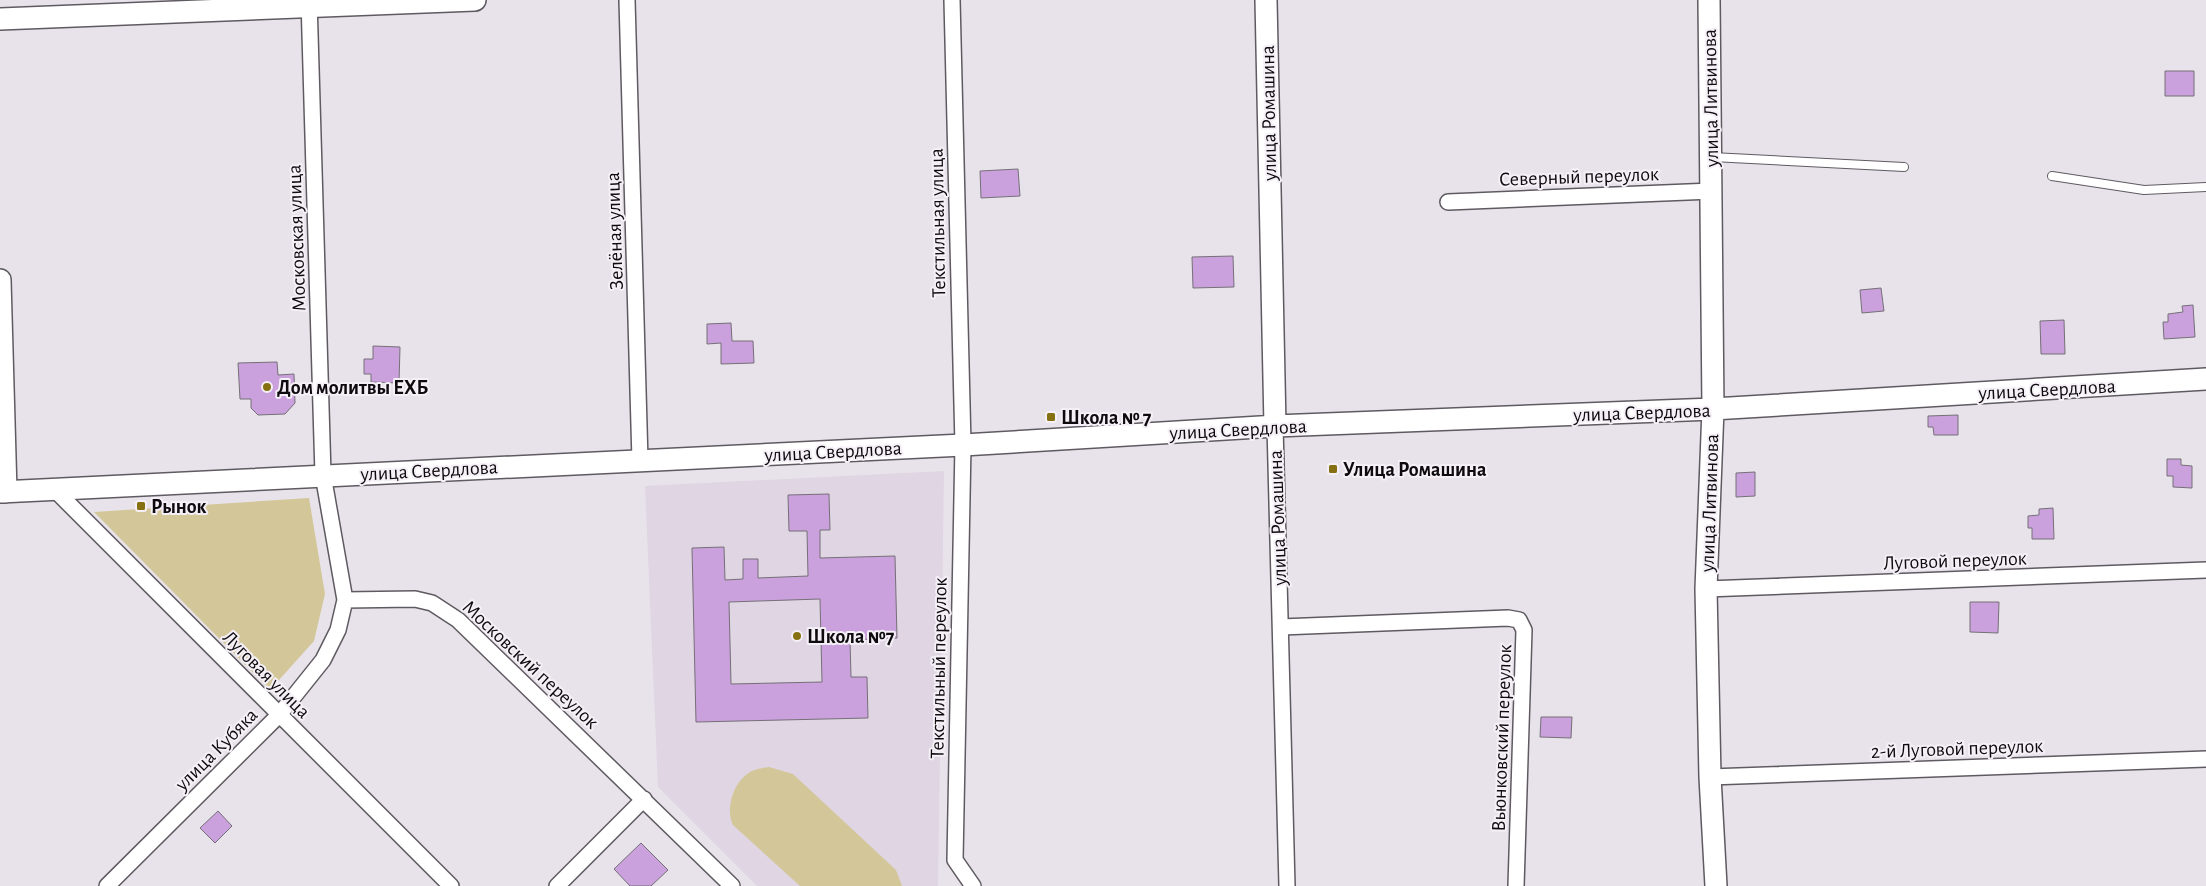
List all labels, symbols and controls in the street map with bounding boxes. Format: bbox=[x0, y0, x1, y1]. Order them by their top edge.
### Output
street label: улица Литвинова bbox=[1700, 29, 1722, 168]
street label: улица Ромашина bbox=[1258, 45, 1280, 182]
street label: Текстильная улица bbox=[927, 148, 949, 298]
street label: Московская улица bbox=[284, 164, 310, 312]
street label: Северный переулок bbox=[1499, 164, 1659, 190]
street label: Зелёная улица bbox=[603, 172, 627, 290]
street label: улица Свердлова bbox=[1977, 376, 2116, 404]
place label: Дом молитвы ЕХБ bbox=[277, 378, 428, 398]
marker: Дом молитвы ЕХБ bbox=[261, 381, 273, 393]
street label: улица Свердлова bbox=[1572, 401, 1711, 425]
place label: Школа № 7 bbox=[1061, 408, 1152, 428]
marker: Школа № 7 bbox=[1045, 411, 1057, 423]
street label: улица Свердлова bbox=[1168, 416, 1307, 444]
street label: улица Литвинова bbox=[1698, 434, 1722, 573]
street label: улица Свердлова bbox=[763, 438, 902, 466]
street label: улица Ромашина bbox=[1266, 450, 1290, 587]
street label: улица Свердлова bbox=[359, 457, 498, 485]
place label: Улица Ромашина bbox=[1343, 460, 1487, 480]
marker: Улица Ромашина bbox=[1327, 463, 1339, 475]
place label: Рынок bbox=[151, 497, 207, 517]
marker: Рынок bbox=[135, 500, 147, 512]
street label: Луговой переулок bbox=[1883, 549, 2027, 573]
street label: Текстильный переулок bbox=[927, 577, 951, 759]
street label: Московский переулок bbox=[459, 597, 602, 733]
street label: Луговая улица bbox=[219, 627, 314, 722]
place label: Школа №7 bbox=[807, 627, 895, 647]
marker: Школа №7 bbox=[791, 630, 803, 642]
street label: Вьюнковский переулок bbox=[1489, 644, 1515, 832]
street label: улица Кубяка bbox=[171, 705, 262, 795]
street label: 2-й Луговой переулок bbox=[1870, 736, 2044, 762]

